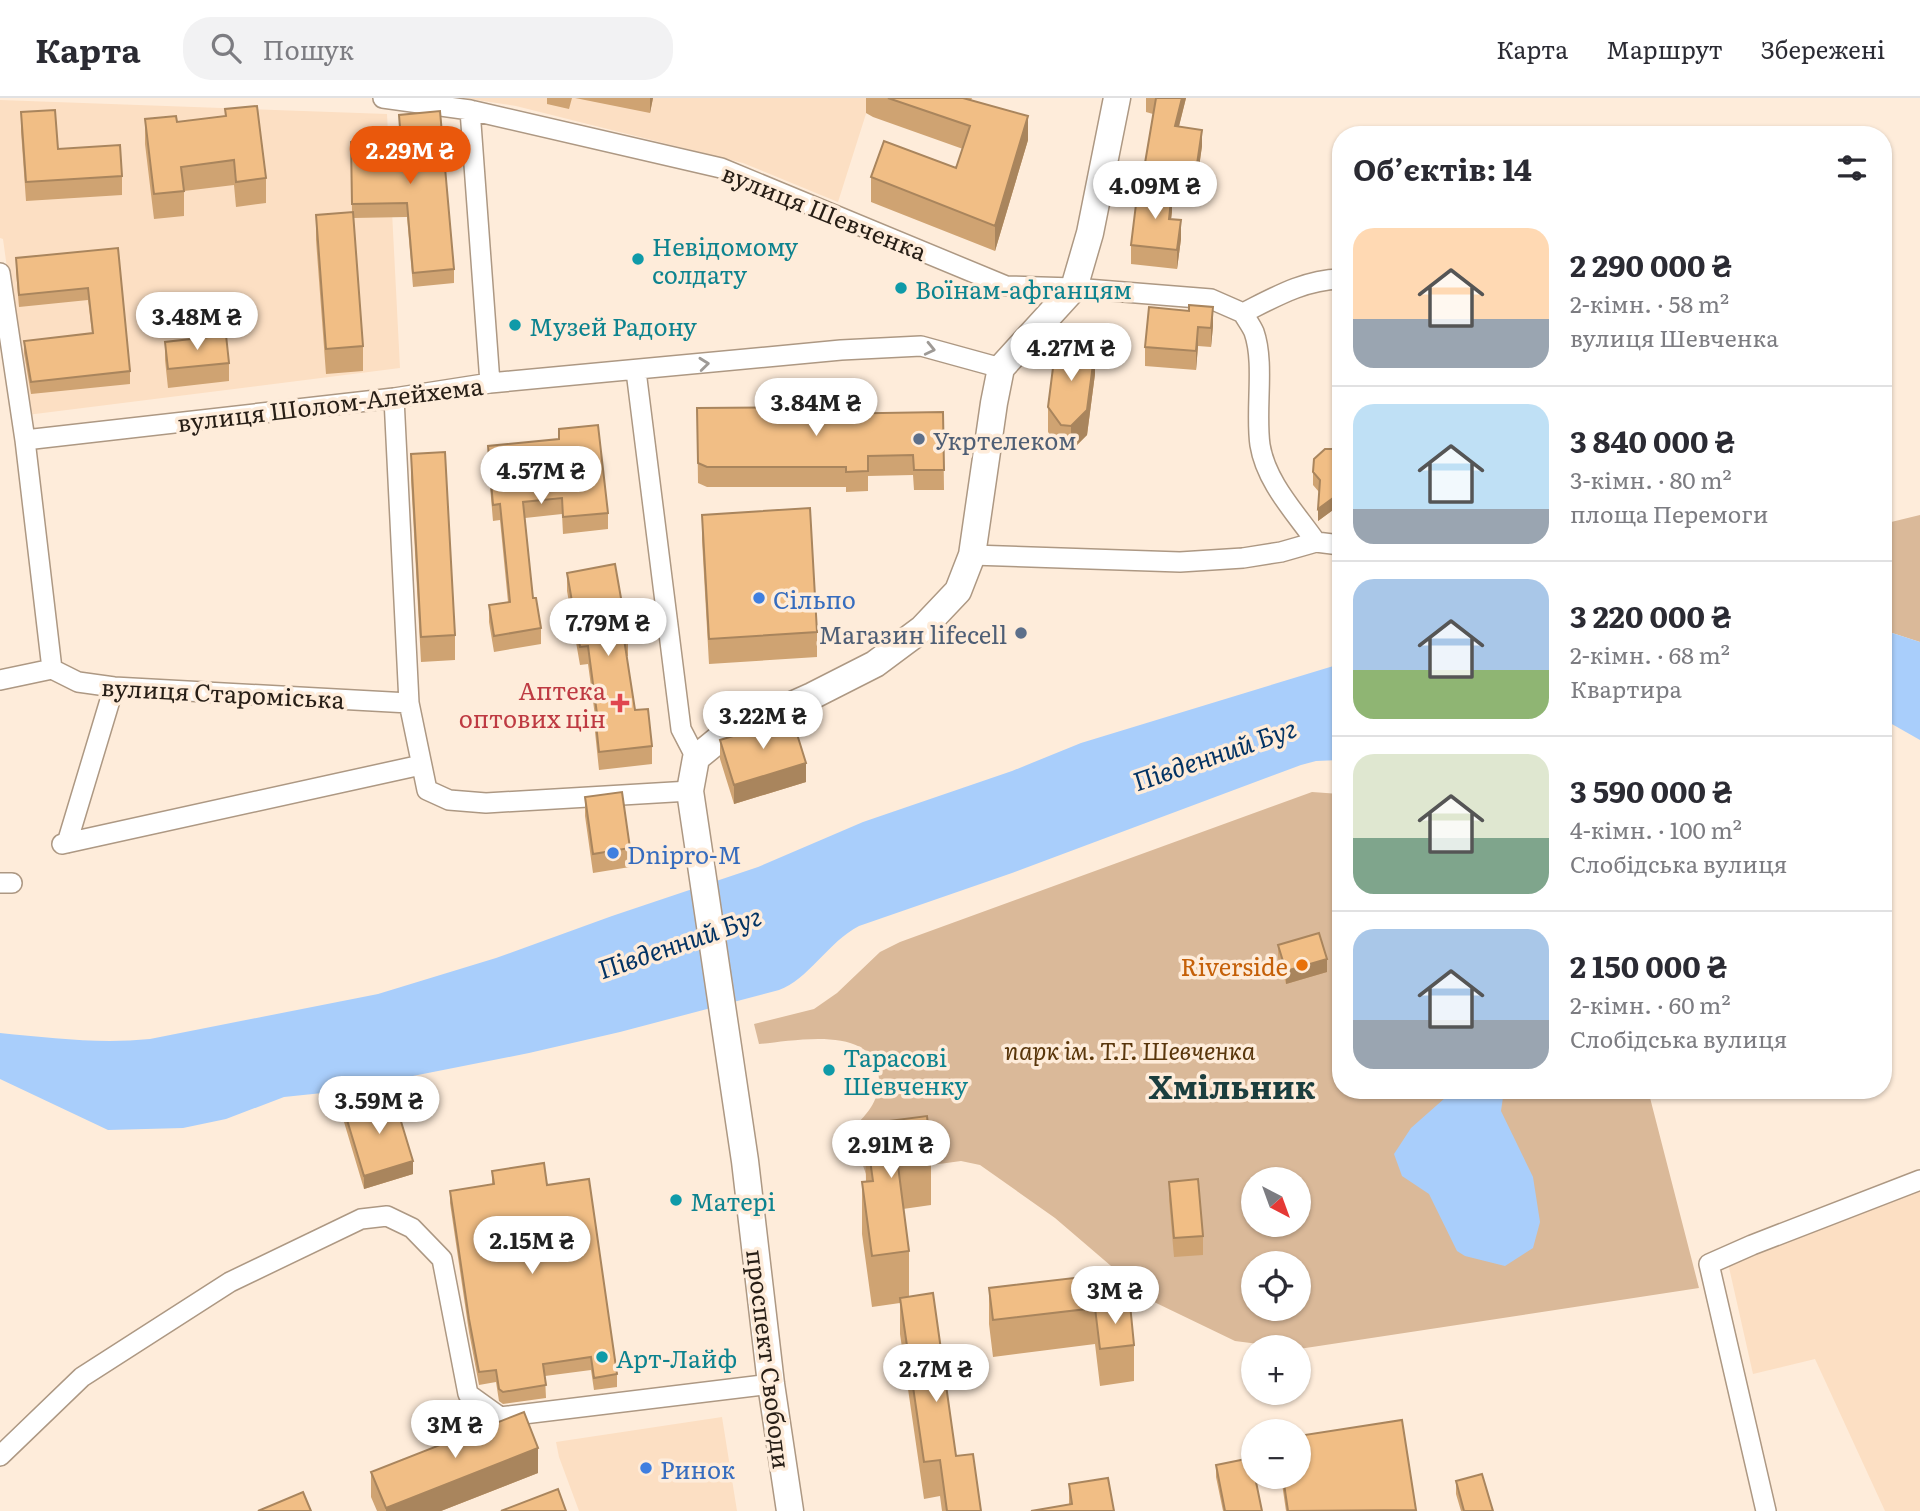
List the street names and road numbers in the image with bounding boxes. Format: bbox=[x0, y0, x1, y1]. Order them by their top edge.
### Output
street label: вулиця Шевченка bbox=[717, 154, 933, 268]
street label: вулиця Шолом-Алейхема bbox=[175, 367, 485, 439]
street label: вулиця Староміська bbox=[100, 668, 346, 716]
street label: проспект Свободи bbox=[739, 1247, 801, 1471]

